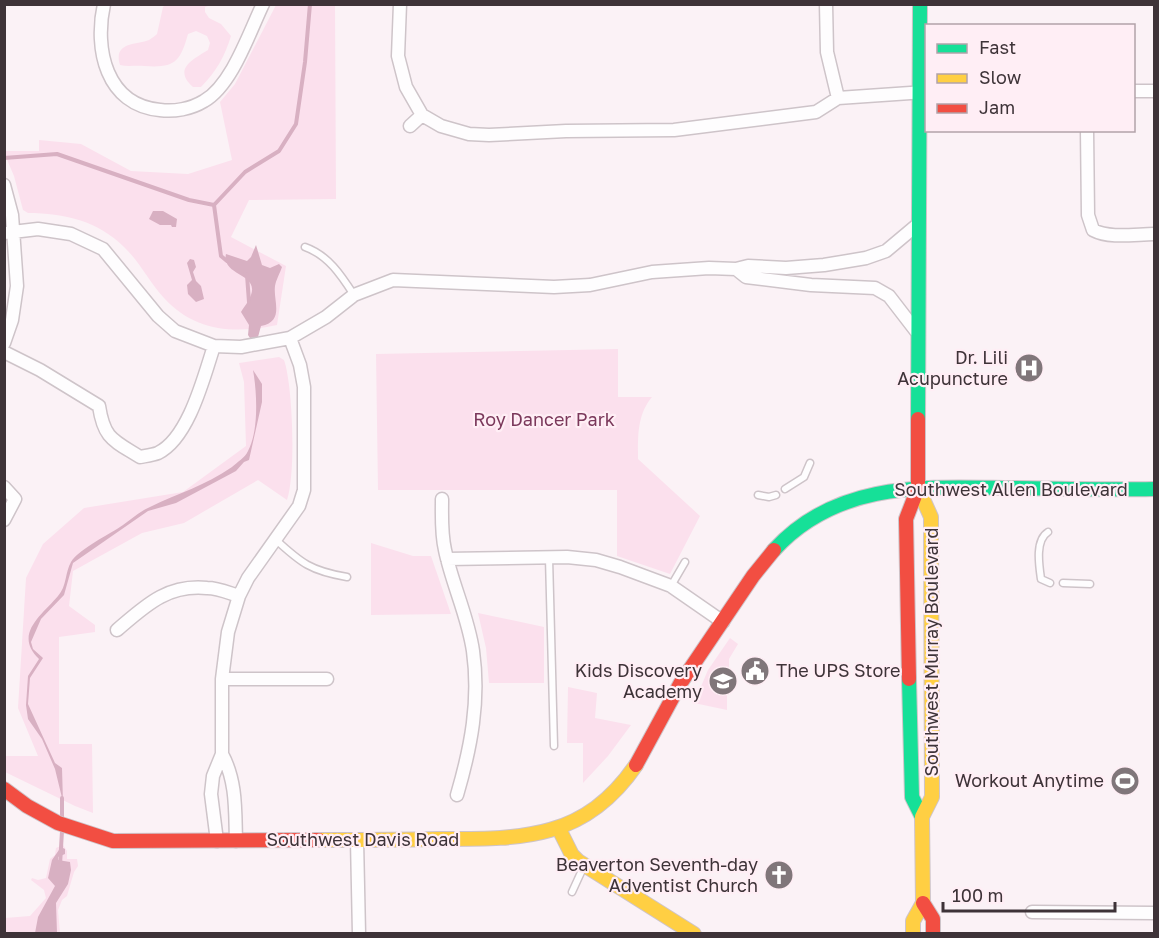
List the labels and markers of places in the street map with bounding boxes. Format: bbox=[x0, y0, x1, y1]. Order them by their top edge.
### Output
place label: Dr. Lili Acupuncture bbox=[897, 346, 1008, 389]
hospital icon: Dr. Lili Acupuncture bbox=[1013, 352, 1045, 384]
public building icon: The UPS Store bbox=[739, 655, 771, 687]
place label: Kids Discovery Academy bbox=[575, 659, 702, 702]
place label: The UPS Store bbox=[776, 659, 901, 681]
school or university icon: Kids Discovery Academy bbox=[707, 665, 739, 697]
sports icon: Workout Anytime bbox=[1109, 765, 1141, 797]
place label: Workout Anytime bbox=[955, 769, 1104, 791]
place label: Beaverton Seventh-day Adventist Church bbox=[556, 853, 758, 896]
church icon: Beaverton Seventh-day Adventist Church bbox=[763, 859, 795, 891]

